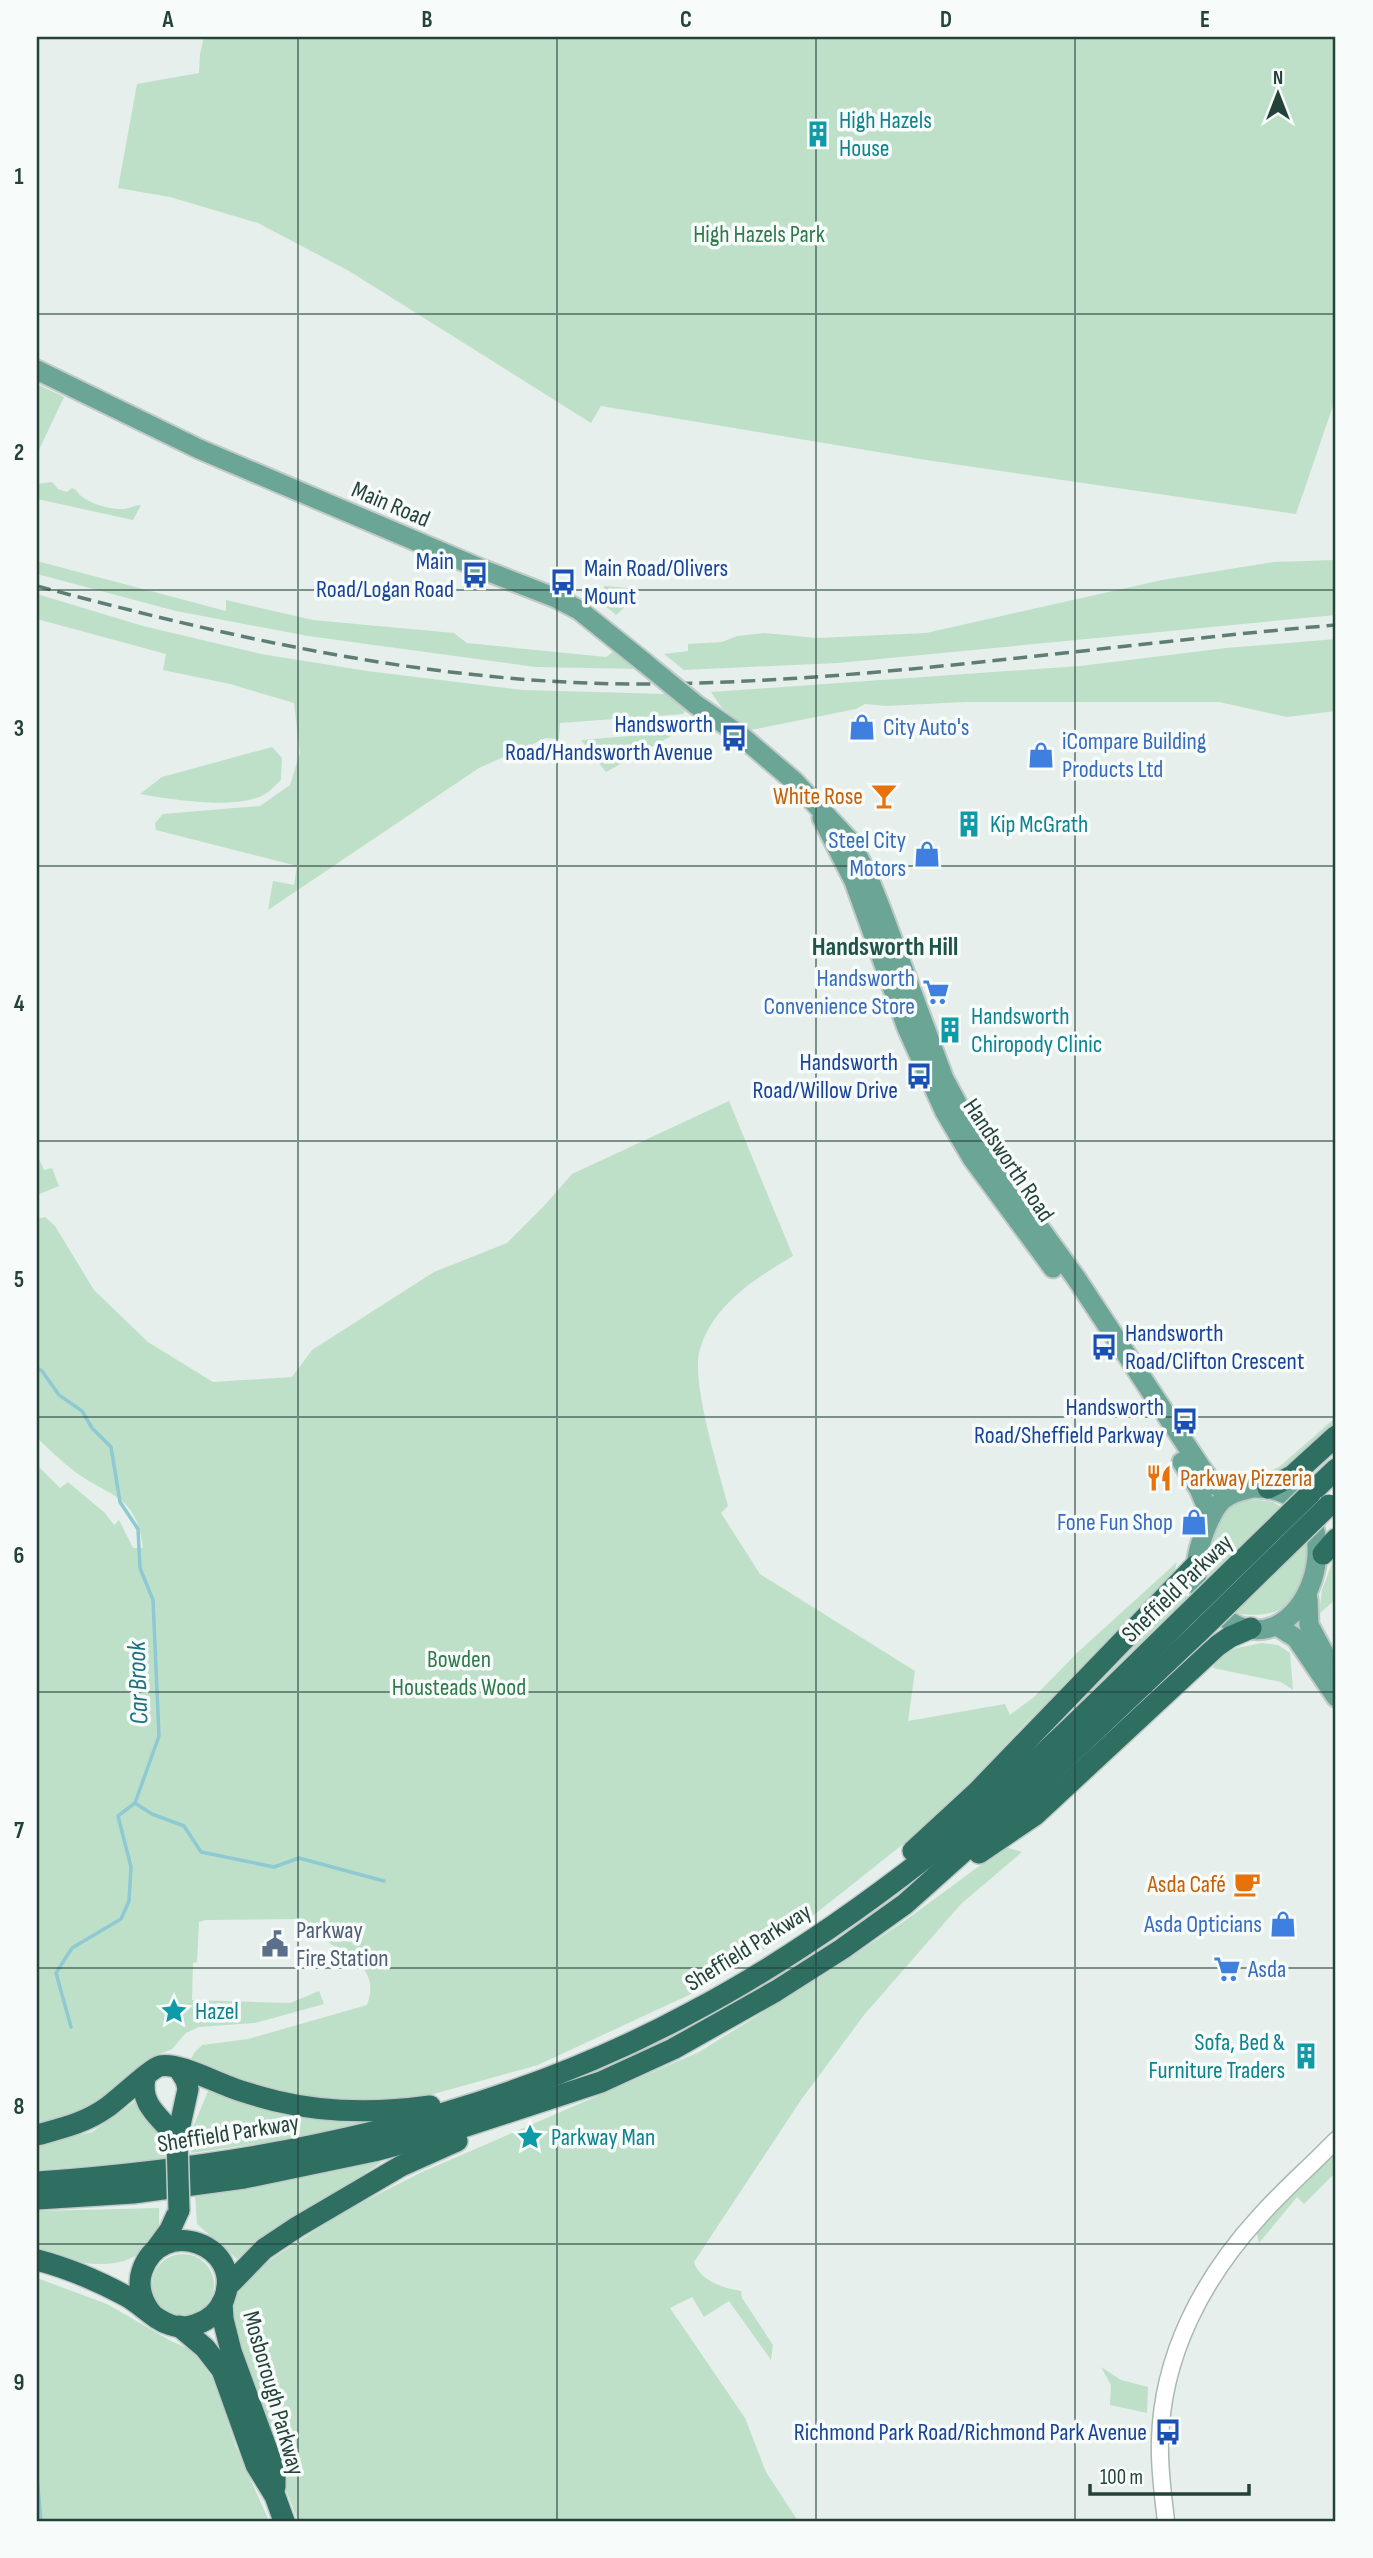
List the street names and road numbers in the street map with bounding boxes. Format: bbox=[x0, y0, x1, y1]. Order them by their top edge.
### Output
street label: Main Road bbox=[347, 475, 434, 534]
street label: Handsworth Road bbox=[957, 1093, 1060, 1227]
street label: Sheffield Parkway bbox=[1116, 1528, 1239, 1648]
street label: Sheffield Parkway bbox=[680, 1897, 817, 1998]
street label: Sheffield Parkway bbox=[155, 2108, 301, 2159]
street label: Mosborough Parkway bbox=[236, 2308, 311, 2479]

